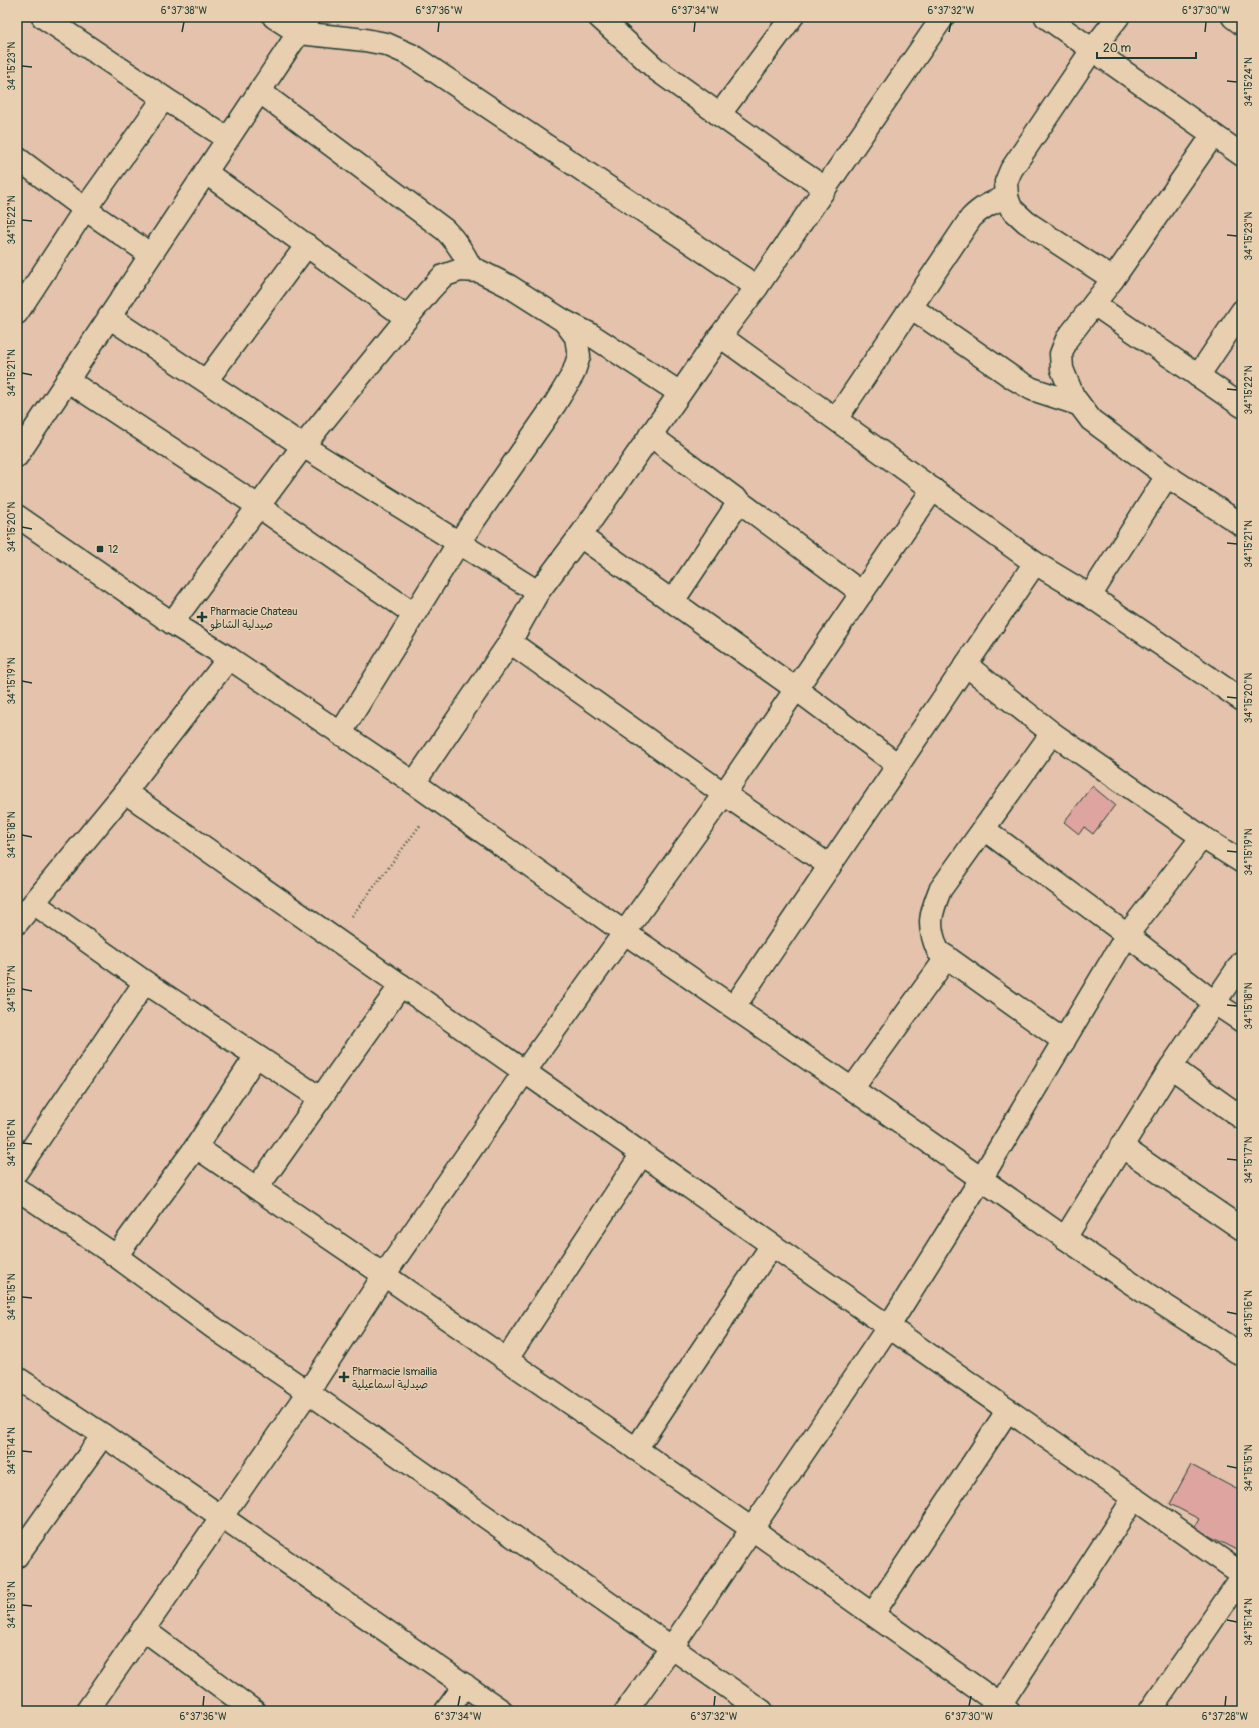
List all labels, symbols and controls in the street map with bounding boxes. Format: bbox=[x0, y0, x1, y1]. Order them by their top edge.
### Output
text: 6°37'38"W bbox=[161, 5, 208, 17]
text: 6°37'36"W bbox=[415, 5, 463, 17]
text: 6°37'34"W bbox=[671, 5, 719, 17]
text: 6°37'32"W bbox=[928, 5, 975, 17]
text: 6°37'30"W bbox=[1182, 5, 1230, 17]
scale bar bbox=[1097, 34, 1196, 60]
text: 34°15'23"N bbox=[6, 41, 18, 90]
text: 20 m bbox=[1103, 41, 1132, 56]
text: 34°15'24"N bbox=[1243, 57, 1255, 107]
text: 34°15'22"N bbox=[6, 195, 18, 245]
text: 34°15'23"N bbox=[1243, 211, 1255, 260]
text: 34°15'21"N bbox=[6, 349, 18, 397]
text: 34°15'22"N bbox=[1243, 365, 1255, 415]
text: 34°15'20"N bbox=[6, 502, 18, 552]
text: 34°15'21"N bbox=[1243, 520, 1255, 568]
place label: 12 bbox=[108, 543, 118, 556]
marker: 12 bbox=[95, 544, 105, 554]
place label: Pharmacie Chateau صيدلية الشاطو bbox=[209, 605, 298, 632]
marker: Pharmacie Chateau صيدلية الشاطو bbox=[197, 612, 207, 622]
text: 34°15'19"N bbox=[6, 657, 18, 704]
text: 34°15'20"N bbox=[1243, 673, 1255, 723]
text: 34°15'18"N bbox=[6, 811, 18, 858]
text: 34°15'19"N bbox=[1243, 828, 1255, 875]
text: 34°15'17"N bbox=[6, 965, 18, 1013]
text: 34°15'18"N bbox=[1243, 982, 1255, 1029]
text: 34°15'16"N bbox=[6, 1119, 18, 1167]
text: 34°15'17"N bbox=[1243, 1136, 1255, 1184]
text: 34°15'15"N bbox=[6, 1273, 18, 1321]
text: 34°15'16"N bbox=[1243, 1290, 1255, 1338]
place label: Pharmacie Ismailia صيدلية اسماعيلية bbox=[352, 1365, 437, 1391]
marker: Pharmacie Ismailia صيدلية اسماعيلية bbox=[339, 1372, 349, 1382]
text: 34°15'14"N bbox=[6, 1427, 18, 1475]
text: 34°15'15"N bbox=[1243, 1444, 1255, 1492]
text: 34°15'13"N bbox=[6, 1581, 18, 1629]
text: 34°15'14"N bbox=[1243, 1598, 1255, 1646]
text: 6°37'36"W bbox=[179, 1711, 227, 1723]
text: 6°37'34"W bbox=[434, 1711, 482, 1723]
text: 6°37'32"W bbox=[691, 1711, 738, 1723]
text: 6°37'30"W bbox=[945, 1711, 993, 1723]
text: 6°37'28"W bbox=[1202, 1711, 1249, 1723]

